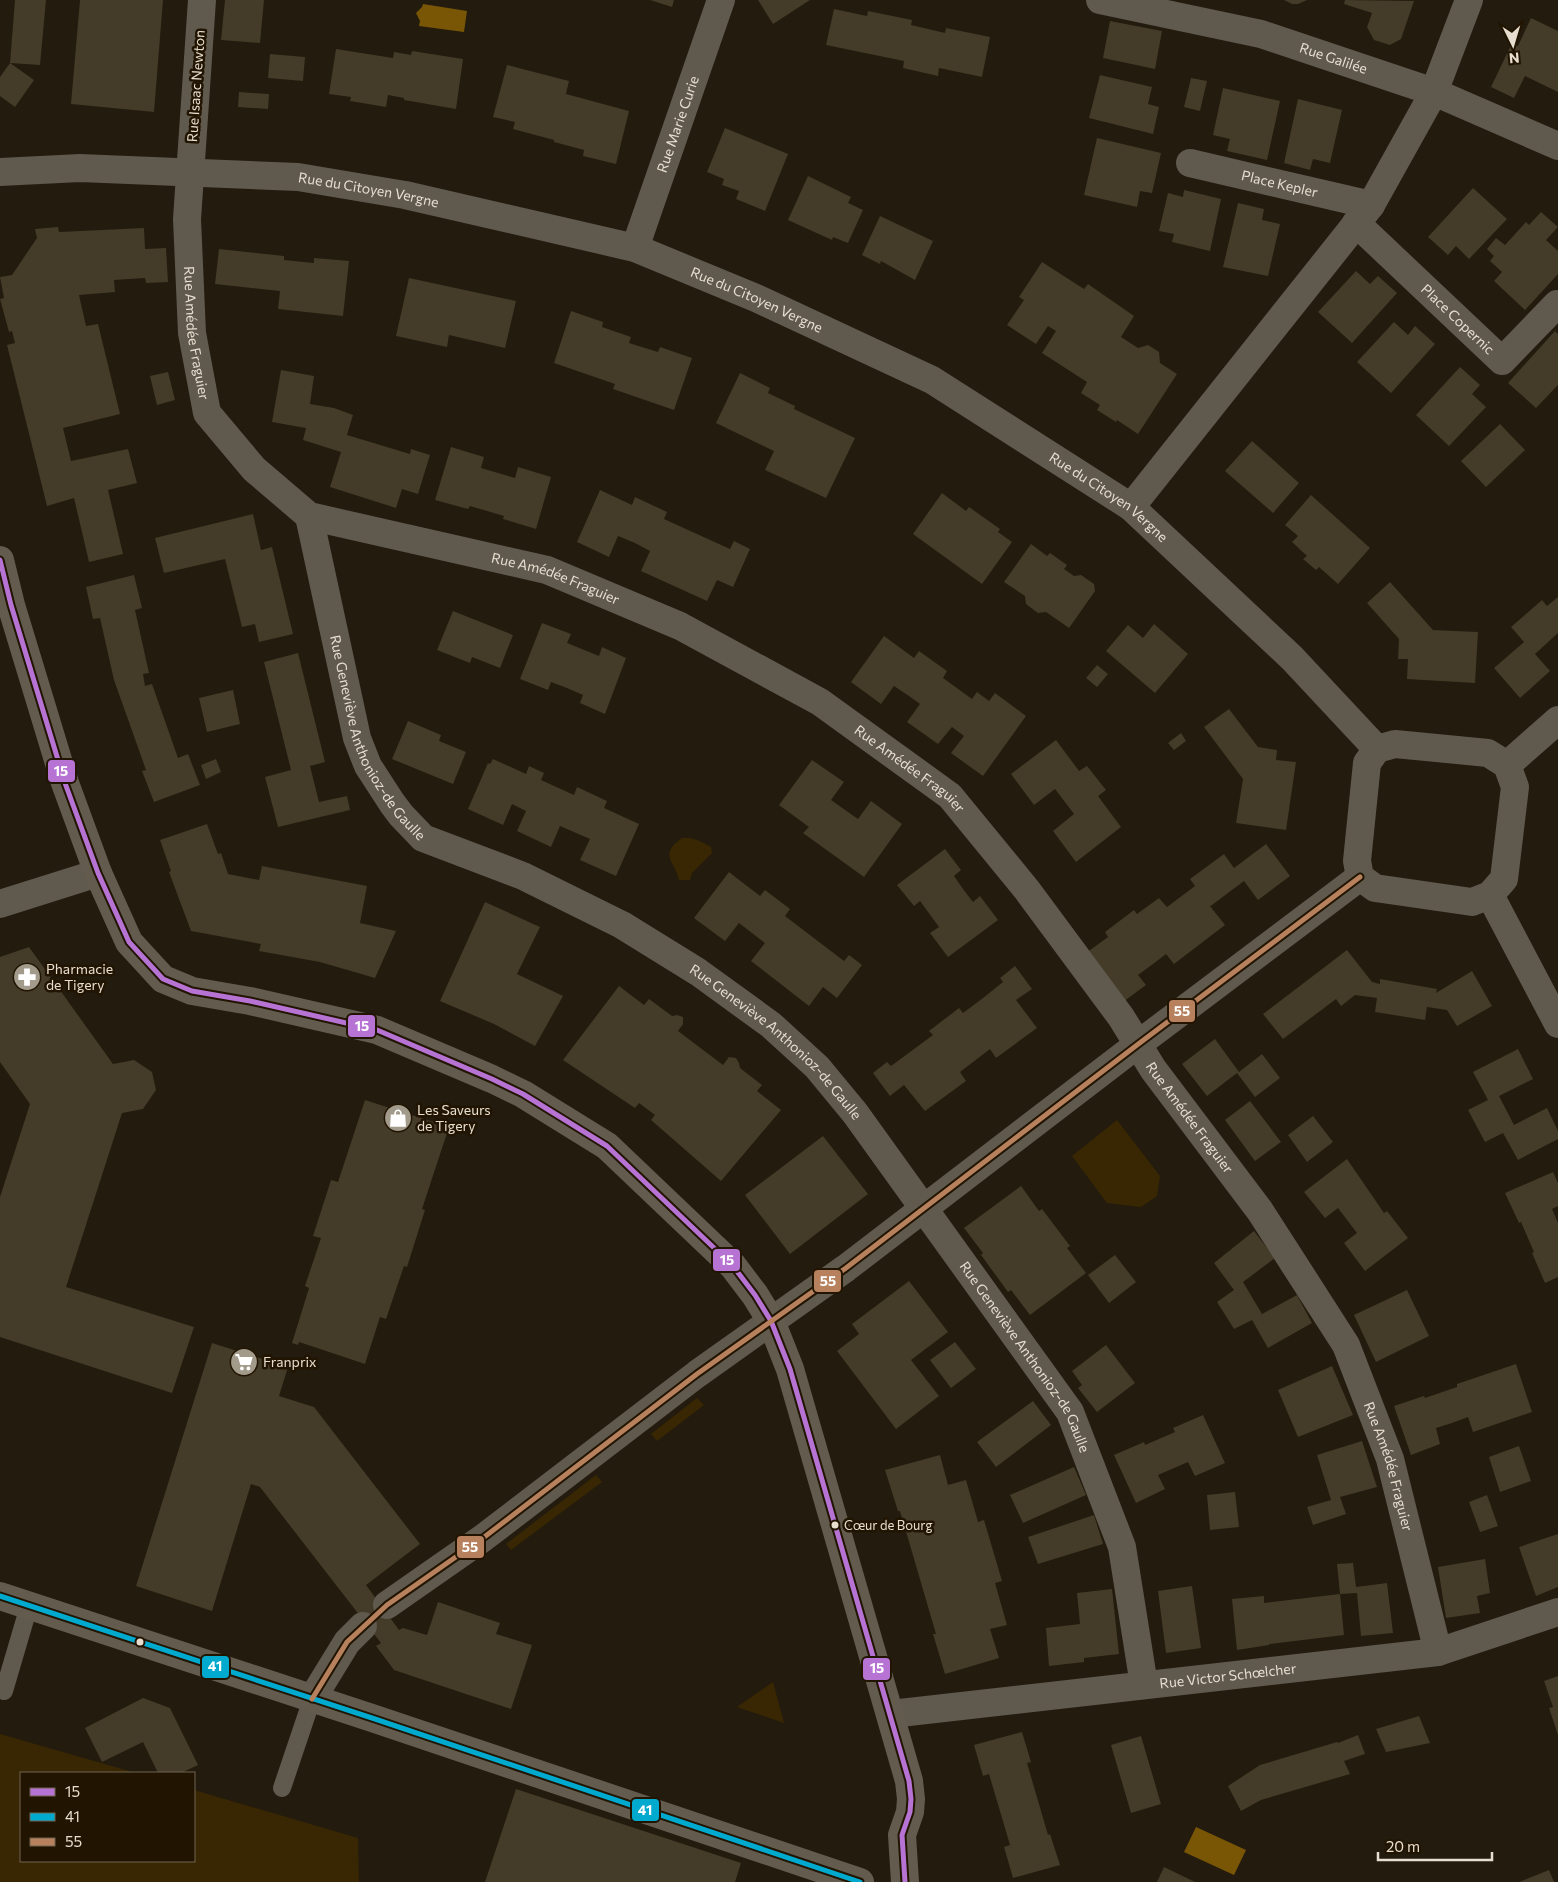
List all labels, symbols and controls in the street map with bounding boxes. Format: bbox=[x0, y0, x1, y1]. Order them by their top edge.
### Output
north arrow bbox=[1488, 20, 1538, 70]
street label: Rue Isaac Newton bbox=[183, 29, 208, 143]
street label: Rue Galilée bbox=[1298, 39, 1370, 77]
text: N bbox=[1508, 50, 1520, 67]
street label: Rue Marie Curie bbox=[653, 74, 702, 175]
street label: Place Kepler bbox=[1240, 166, 1320, 200]
street label: Rue du Citoyen Vergne bbox=[297, 168, 441, 211]
street label: Rue du Citoyen Vergne bbox=[688, 263, 826, 336]
street label: Rue Amédée Fraguier bbox=[181, 266, 213, 401]
street label: Place Copernic bbox=[1418, 280, 1498, 357]
street label: Rue du Citoyen Vergne bbox=[1046, 448, 1172, 545]
street label: Rue Amédée Fraguier bbox=[490, 549, 623, 608]
street label: Rue Geneviève Anthonioz-de Gaulle bbox=[327, 633, 429, 843]
street label: Rue Amédée Fraguier bbox=[851, 721, 969, 816]
line badge: 15 bbox=[47, 759, 76, 783]
text: 15 bbox=[54, 762, 68, 779]
place label: Pharmacie de Tigery bbox=[46, 960, 113, 993]
street label: Rue Geneviève Anthonioz-de Gaulle bbox=[687, 960, 866, 1122]
pharmacy icon: Pharmacie de Tigery bbox=[12, 962, 42, 992]
line badge: 55 bbox=[1168, 999, 1196, 1023]
text: 55 bbox=[1174, 1002, 1190, 1019]
line badge: 15 bbox=[347, 1014, 376, 1038]
text: 15 bbox=[355, 1017, 369, 1034]
street label: Rue Amédée Fraguier bbox=[1143, 1059, 1238, 1177]
place label: Les Saveurs de Tigery bbox=[417, 1101, 491, 1134]
shop icon: Les Saveurs de Tigery bbox=[383, 1103, 413, 1133]
line badge: 15 bbox=[712, 1248, 741, 1272]
text: 15 bbox=[720, 1251, 734, 1268]
street label: Rue Geneviève Anthonioz-de Gaulle bbox=[956, 1258, 1094, 1455]
line badge: 55 bbox=[813, 1269, 842, 1293]
text: 55 bbox=[820, 1272, 836, 1289]
supermarket icon: Franprix bbox=[229, 1347, 259, 1377]
place label: Franprix bbox=[263, 1353, 317, 1370]
street label: Rue Amédée Fraguier bbox=[1361, 1399, 1417, 1533]
place label: Cœur de Bourg bbox=[844, 1517, 932, 1533]
marker: Cœur de Bourg bbox=[830, 1520, 840, 1530]
line badge: 55 bbox=[456, 1535, 485, 1559]
text: 55 bbox=[462, 1538, 478, 1555]
unlabelled marker bbox=[135, 1637, 145, 1647]
line badge: 41 bbox=[201, 1655, 230, 1679]
text: 41 bbox=[208, 1657, 222, 1674]
line badge: 15 bbox=[862, 1657, 891, 1681]
text: 15 bbox=[870, 1659, 884, 1676]
street label: Rue Victor Schœlcher bbox=[1159, 1659, 1297, 1692]
legend bbox=[20, 1772, 195, 1862]
text: 15 bbox=[65, 1782, 80, 1800]
line badge: 41 bbox=[631, 1798, 660, 1822]
text: 41 bbox=[638, 1801, 652, 1818]
text: 41 bbox=[65, 1807, 80, 1825]
scale bar bbox=[1378, 1830, 1492, 1862]
text: 55 bbox=[65, 1832, 82, 1850]
text: 20 m bbox=[1386, 1837, 1420, 1855]

